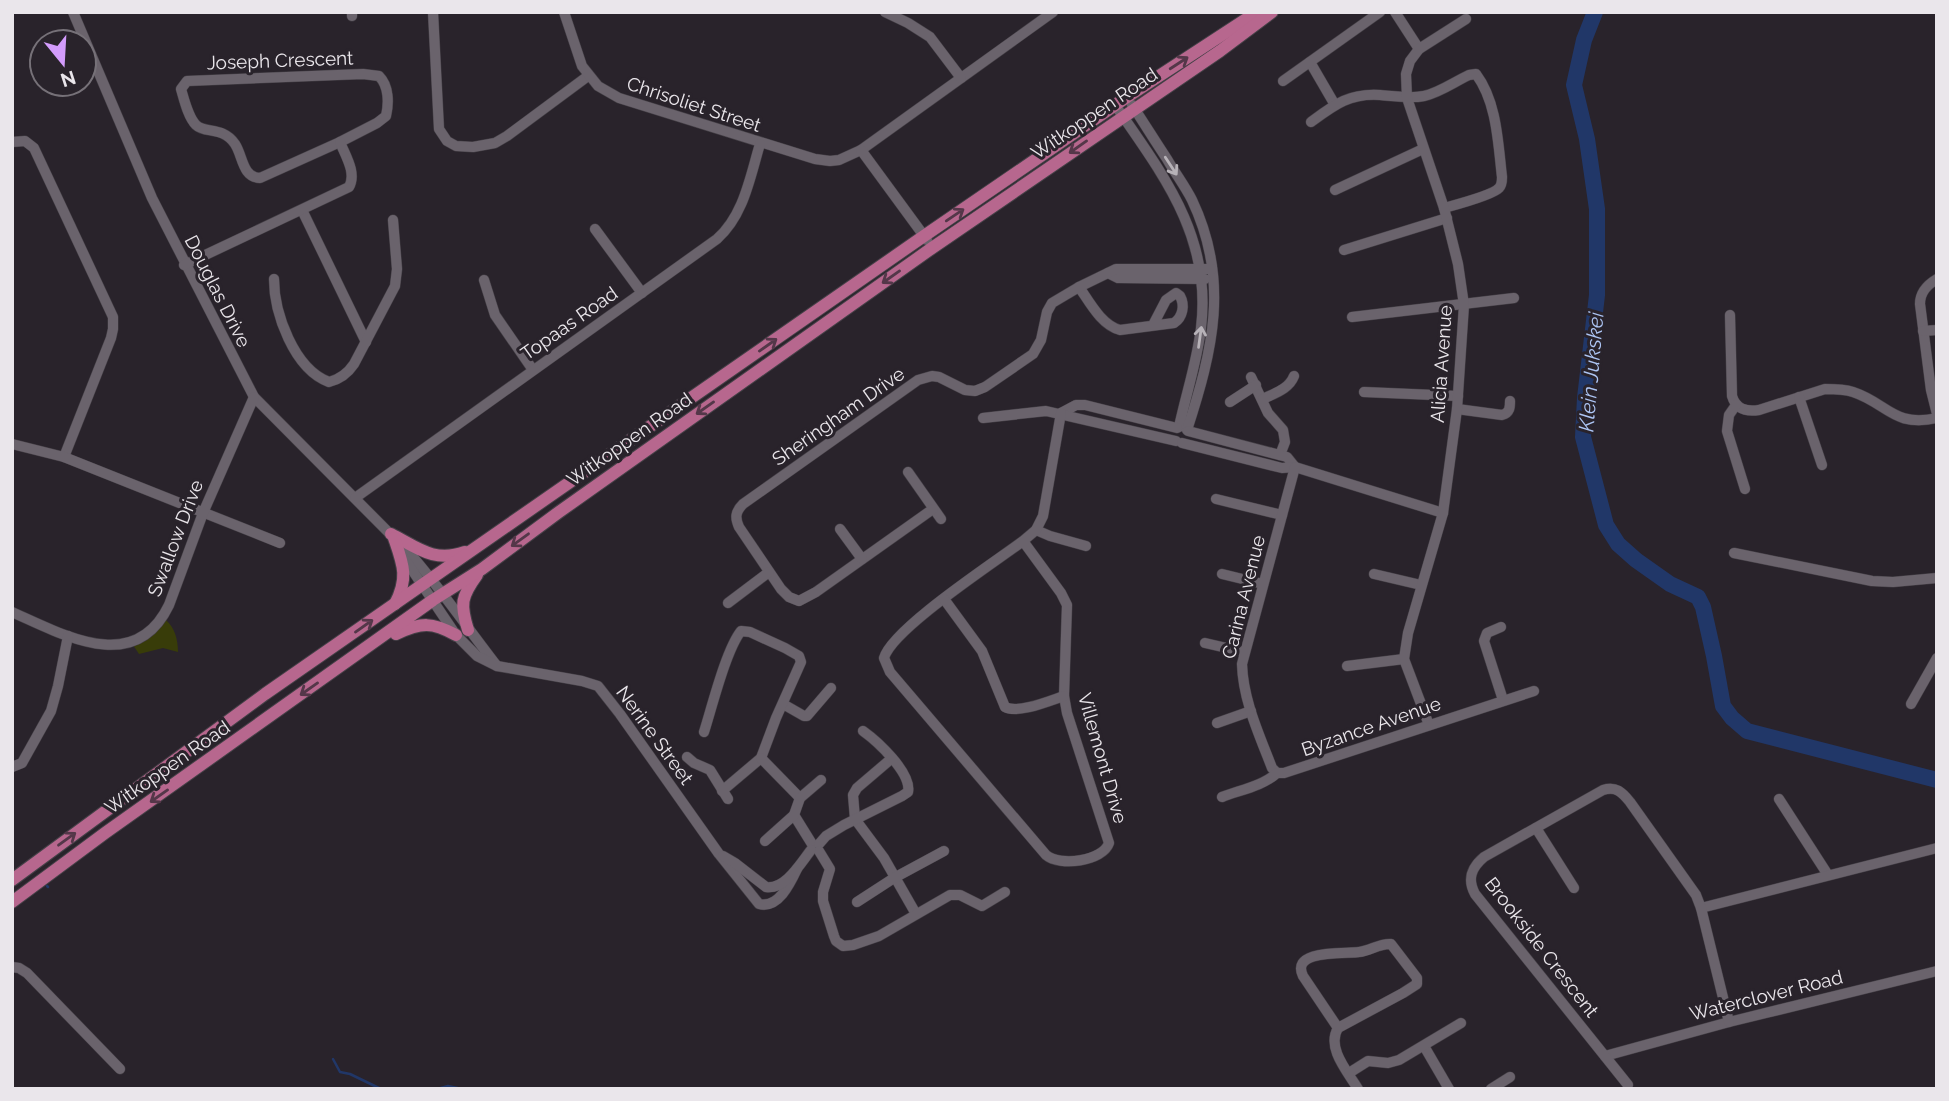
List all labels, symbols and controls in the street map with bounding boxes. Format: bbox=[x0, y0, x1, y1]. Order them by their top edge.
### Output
north arrow bbox=[28, 28, 98, 98]
street label: Joseph Crescent bbox=[206, 46, 354, 74]
one-way arrow bbox=[1169, 56, 1188, 70]
street label: Witkoppen Road bbox=[1027, 63, 1161, 163]
text: N bbox=[58, 66, 79, 92]
street label: Chrisoliet Street bbox=[624, 72, 764, 136]
one-way arrow bbox=[1069, 140, 1088, 154]
one-way arrow bbox=[1164, 156, 1179, 175]
one-way arrow bbox=[945, 208, 964, 222]
street label: Douglas Drive bbox=[180, 231, 256, 351]
one-way arrow bbox=[882, 270, 901, 284]
street label: Topaas Road bbox=[516, 282, 622, 364]
street label: Alicia Avenue bbox=[1426, 304, 1456, 424]
water label: Klein Jukskei bbox=[1573, 311, 1609, 433]
one-way arrow bbox=[1194, 326, 1207, 349]
one-way arrow bbox=[758, 338, 777, 352]
street label: Sheringham Drive bbox=[768, 362, 908, 470]
street label: Witkoppen Road bbox=[562, 388, 696, 490]
one-way arrow bbox=[696, 401, 715, 415]
street label: Swallow Drive bbox=[143, 477, 207, 599]
one-way arrow bbox=[511, 533, 530, 548]
street label: Carina Avenue bbox=[1217, 533, 1269, 661]
one-way arrow bbox=[354, 619, 373, 633]
one-way arrow bbox=[300, 682, 319, 696]
street label: Nerine Street bbox=[612, 682, 698, 789]
street label: Villemont Drive bbox=[1074, 690, 1132, 826]
street label: Byzance Avenue bbox=[1298, 692, 1444, 760]
street label: Witkoppen Road bbox=[100, 716, 234, 818]
one-way arrow bbox=[150, 789, 169, 803]
one-way arrow bbox=[57, 832, 76, 847]
street label: Brookside Crescent bbox=[1481, 873, 1604, 1022]
street label: Waterclover Road bbox=[1687, 965, 1845, 1025]

